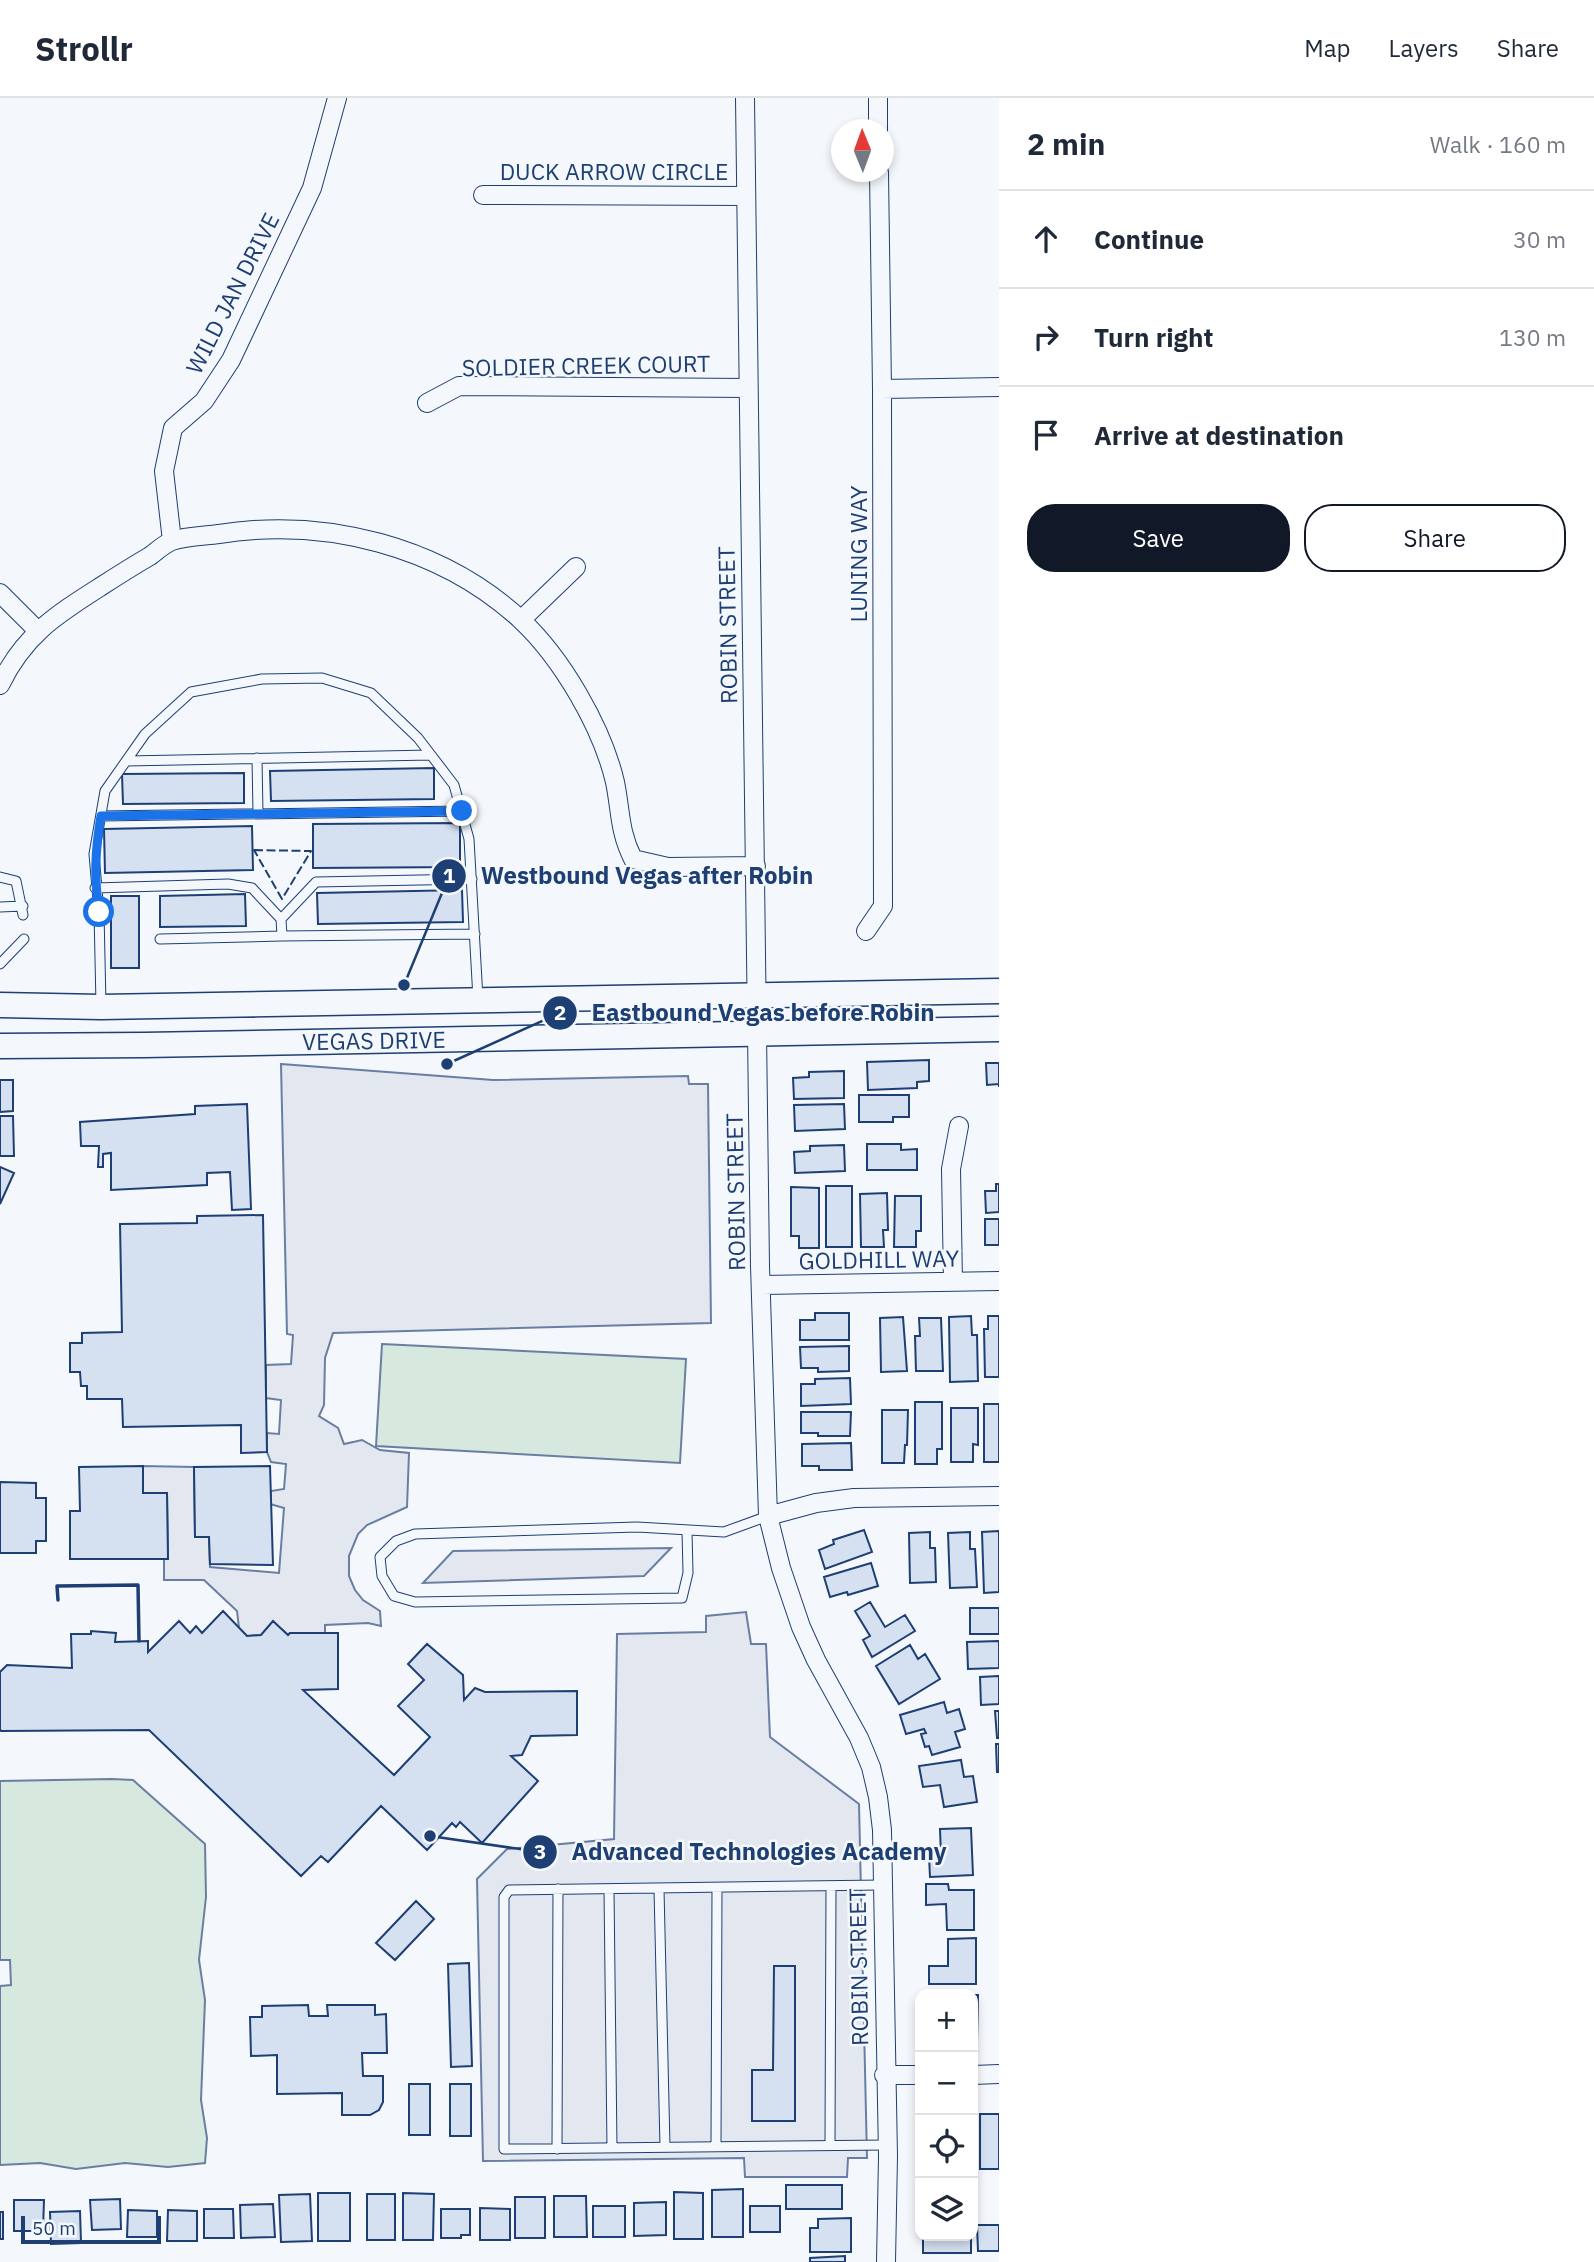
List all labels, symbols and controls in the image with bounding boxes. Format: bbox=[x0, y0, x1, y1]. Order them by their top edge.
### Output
text: Strollr bbox=[35, 27, 133, 70]
text: Map bbox=[1304, 32, 1351, 64]
text: Layers bbox=[1389, 32, 1459, 64]
text: Share bbox=[1497, 32, 1559, 64]
north arrow bbox=[831, 119, 894, 182]
text: 2 min bbox=[1027, 124, 1105, 163]
text: Walk · 160 m bbox=[1430, 129, 1566, 159]
street label: DUCK ARROW CIRCLE bbox=[500, 156, 728, 186]
street label: WILD JAN DRIVE bbox=[178, 207, 286, 379]
icon: ahead bbox=[1027, 220, 1065, 258]
text: Continue bbox=[1094, 222, 1204, 256]
text: 30 m bbox=[1513, 224, 1566, 254]
icon: right bbox=[1027, 318, 1065, 356]
text: Turn right bbox=[1094, 320, 1213, 354]
text: 130 m bbox=[1499, 322, 1566, 352]
street label: SOLDIER CREEK COURT bbox=[462, 348, 710, 382]
icon: arrive bbox=[1027, 416, 1065, 454]
text: Arrive at destination bbox=[1094, 418, 1344, 452]
street label: LUNING WAY bbox=[843, 485, 873, 623]
button: Save bbox=[1027, 504, 1290, 572]
button: Share bbox=[1304, 504, 1566, 572]
street label: ROBIN STREET bbox=[711, 546, 743, 704]
route end bbox=[446, 795, 477, 826]
callout: Westbound Vegas after Robin bbox=[432, 853, 827, 898]
text: Westbound Vegas after Robin bbox=[481, 859, 813, 891]
text: 1 bbox=[443, 861, 456, 889]
route start bbox=[83, 896, 114, 927]
callout: Eastbound Vegas before Robin bbox=[543, 990, 949, 1035]
text: Eastbound Vegas before Robin bbox=[591, 996, 935, 1028]
text: 2 bbox=[554, 998, 566, 1026]
street label: VEGAS DRIVE bbox=[302, 1024, 446, 1056]
street label: ROBIN STREET bbox=[719, 1113, 751, 1271]
street label: GOLDHILL WAY bbox=[798, 1243, 960, 1275]
callout: Advanced Technologies Academy bbox=[522, 1829, 960, 1874]
text: Advanced Technologies Academy bbox=[571, 1835, 947, 1867]
text: 3 bbox=[534, 1837, 546, 1865]
street label: ROBIN STREET bbox=[842, 1888, 874, 2046]
map controls bbox=[915, 1989, 978, 2241]
button: + bbox=[915, 1989, 978, 2052]
button: − bbox=[915, 2052, 978, 2115]
button: locate bbox=[915, 2115, 978, 2178]
button: layers bbox=[915, 2178, 978, 2241]
scale bar bbox=[21, 2213, 161, 2245]
text: 50 m bbox=[32, 2216, 76, 2240]

